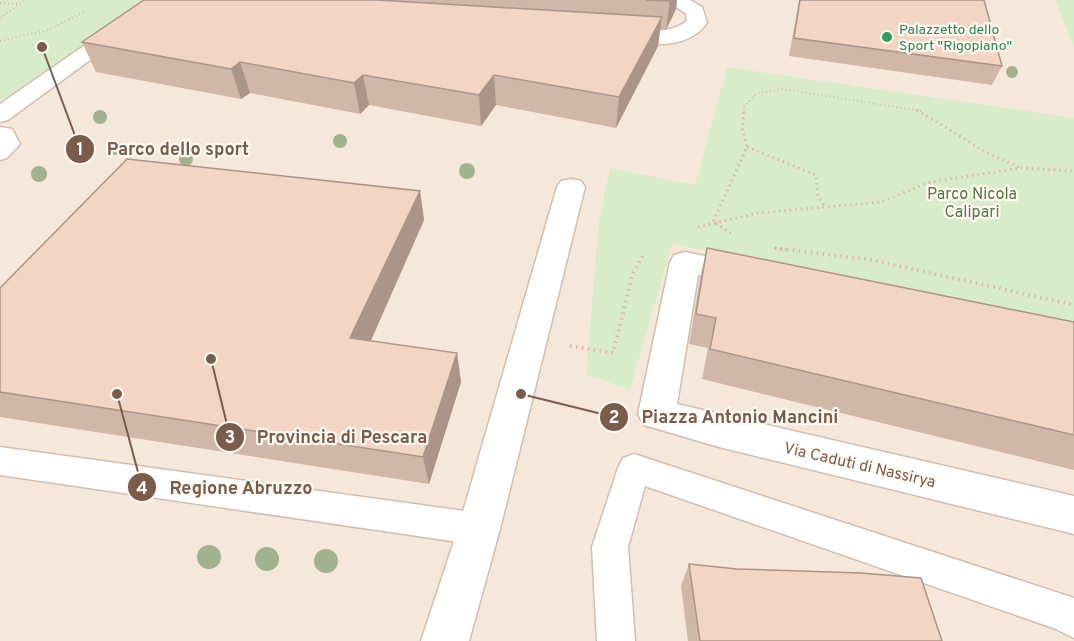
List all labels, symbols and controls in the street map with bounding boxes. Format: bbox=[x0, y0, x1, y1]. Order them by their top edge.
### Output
place label: Palazzetto dello Sport "Rigopiano" bbox=[899, 22, 1012, 55]
marker: Palazzetto dello Sport "Rigopiano" bbox=[880, 30, 894, 44]
callout: Parco dello sport bbox=[65, 131, 262, 167]
text: 1 bbox=[76, 139, 84, 162]
text: Parco dello sport bbox=[107, 139, 249, 162]
park label: Parco Nicola Calipari bbox=[927, 185, 1017, 223]
callout: Piazza Antonio Mancini bbox=[599, 399, 850, 435]
text: 2 bbox=[608, 407, 620, 430]
text: Piazza Antonio Mancini bbox=[642, 407, 838, 430]
callout: Provincia di Pescara bbox=[215, 419, 439, 455]
text: 3 bbox=[225, 427, 235, 450]
text: Provincia di Pescara bbox=[257, 427, 427, 450]
street label: Via Caduti di Nassirya bbox=[782, 439, 937, 493]
callout: Regione Abruzzo bbox=[127, 469, 324, 505]
text: 4 bbox=[136, 478, 148, 501]
text: Regione Abruzzo bbox=[169, 478, 313, 501]

